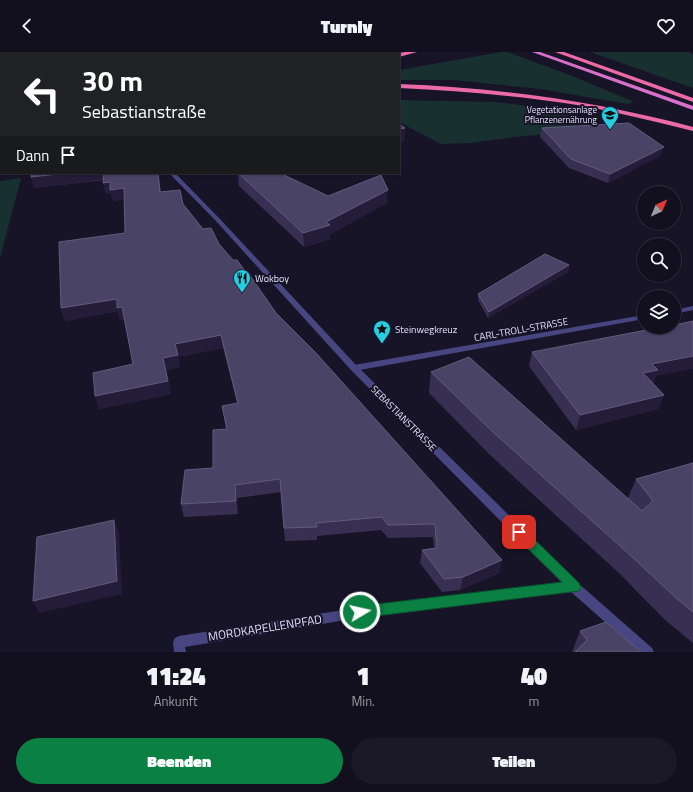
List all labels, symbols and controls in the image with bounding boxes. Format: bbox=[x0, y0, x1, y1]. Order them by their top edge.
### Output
text: Turnly bbox=[321, 13, 372, 40]
icon: back bbox=[16, 15, 38, 37]
icon: heart bbox=[655, 15, 677, 37]
text: 30 m bbox=[82, 59, 143, 102]
icon: left bbox=[16, 68, 68, 120]
text: Sebastianstraße bbox=[82, 98, 206, 125]
place label: Vegetationsanlage Pflanzenernährung bbox=[525, 103, 597, 126]
school or university icon: Vegetationsanlage Pflanzenernährung bbox=[600, 105, 620, 130]
text: Dann bbox=[16, 144, 49, 167]
icon: arrive bbox=[57, 144, 79, 166]
north arrow bbox=[637, 186, 681, 230]
map controls bbox=[637, 186, 681, 334]
button: search bbox=[637, 238, 681, 282]
restaurant icon: Wokboy bbox=[232, 268, 252, 293]
place label: Wokboy bbox=[255, 271, 289, 286]
button: layers bbox=[637, 290, 681, 334]
street label: CARL-TROLL-STRASSE bbox=[473, 314, 570, 345]
place icon: Steinwegkreuz bbox=[372, 319, 392, 344]
place label: Steinwegkreuz bbox=[395, 322, 458, 337]
street label: SEBASTIANSTRASSE bbox=[367, 382, 440, 455]
pin bbox=[502, 515, 536, 549]
icon: arrive bbox=[508, 521, 530, 543]
position arrow bbox=[339, 591, 381, 633]
street label: MORDKAPELLENPFAD bbox=[207, 609, 323, 646]
text: 11:24 bbox=[146, 658, 206, 694]
text: 1 bbox=[357, 658, 370, 694]
text: 40 bbox=[521, 658, 547, 694]
text: Ankunft bbox=[154, 691, 198, 711]
text: Min. bbox=[351, 691, 375, 711]
text: m bbox=[529, 691, 539, 711]
button: Beenden bbox=[16, 738, 343, 784]
button: Teilen bbox=[351, 738, 677, 784]

